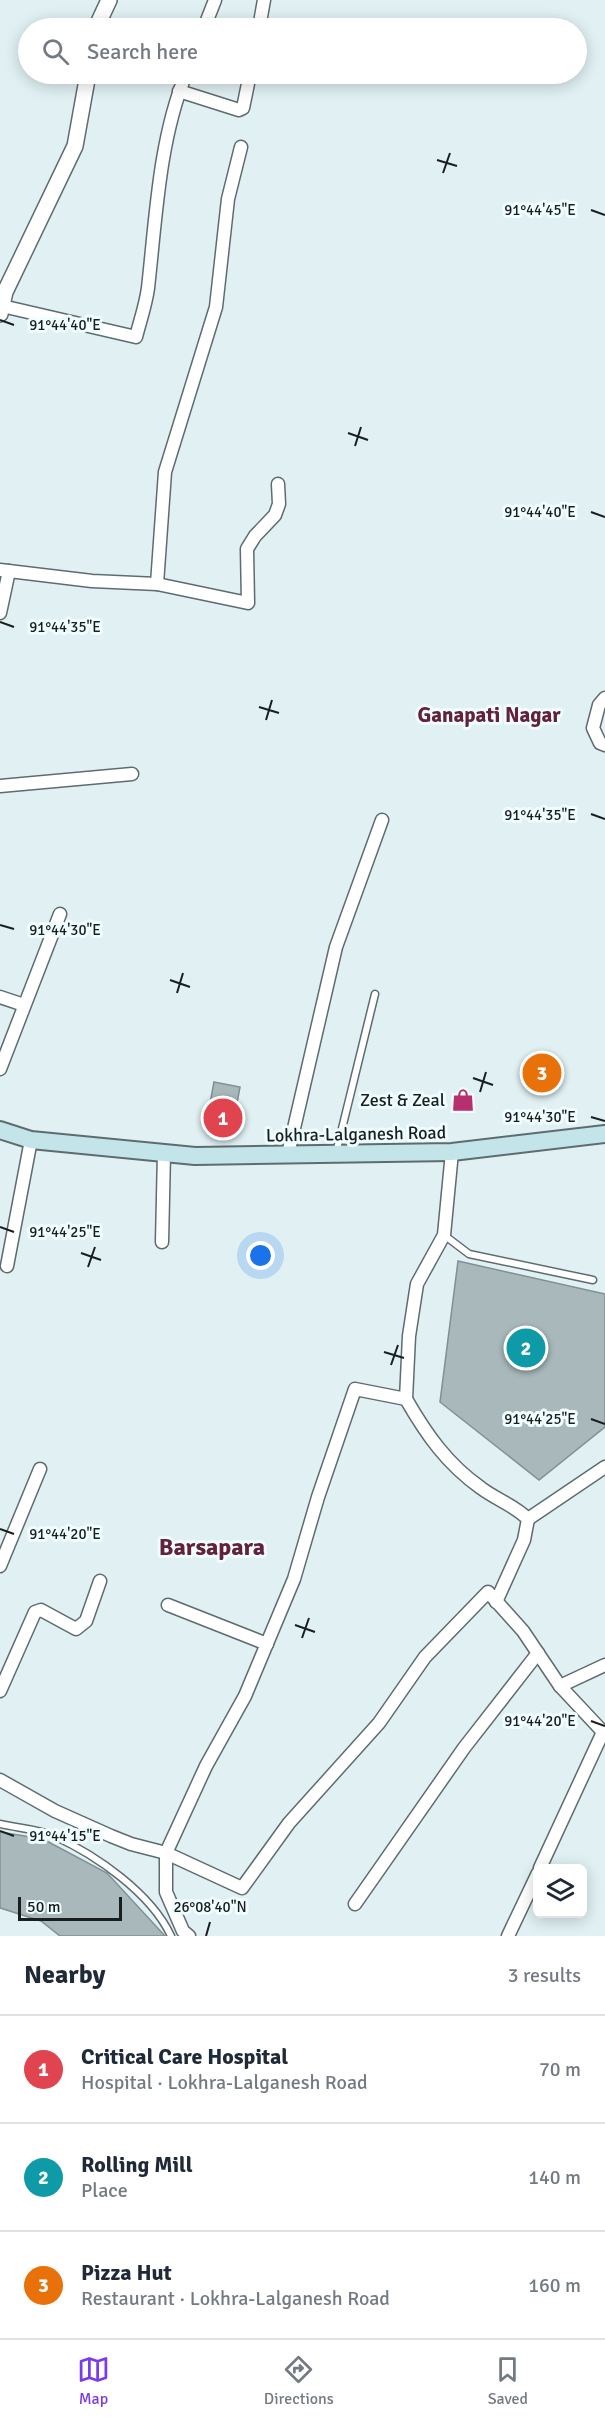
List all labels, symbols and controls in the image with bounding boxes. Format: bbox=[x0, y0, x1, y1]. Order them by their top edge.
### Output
search box bbox=[18, 18, 587, 84]
icon: search bbox=[39, 35, 72, 68]
text: Search here bbox=[87, 38, 198, 65]
text: 91°44'45"E bbox=[504, 201, 576, 219]
text: 91°44'40"E bbox=[29, 316, 101, 334]
text: 91°44'40"E bbox=[504, 503, 576, 521]
text: 91°44'35"E bbox=[29, 618, 101, 636]
district label: Ganapati Nagar bbox=[417, 702, 561, 728]
text: 91°44'35"E bbox=[504, 806, 576, 824]
text: 91°44'30"E bbox=[29, 921, 101, 939]
pin: 3 bbox=[522, 1050, 562, 1096]
shop icon: Zest & Zeal bbox=[450, 1087, 476, 1113]
place label: Zest & Zeal bbox=[360, 1089, 445, 1111]
pin: 1 bbox=[204, 1096, 242, 1140]
text: 91°44'30"E bbox=[504, 1108, 576, 1126]
street label: Lokhra-Lalganesh Road bbox=[266, 1121, 446, 1147]
text: 91°44'25"E bbox=[29, 1223, 101, 1241]
your location bbox=[246, 1241, 275, 1270]
pin: 2 bbox=[506, 1326, 546, 1370]
text: 91°44'25"E bbox=[504, 1410, 576, 1428]
text: 91°44'20"E bbox=[29, 1525, 101, 1543]
district label: Barsapara bbox=[159, 1532, 265, 1562]
text: 91°44'20"E bbox=[504, 1712, 576, 1730]
text: 91°44'15"E bbox=[29, 1827, 101, 1845]
map controls bbox=[533, 1864, 587, 1918]
button: layers bbox=[533, 1864, 587, 1918]
scale bar bbox=[18, 1894, 122, 1922]
text: 50 m bbox=[27, 1897, 61, 1917]
text: 26°08'40"N bbox=[173, 1898, 247, 1916]
text: Nearby bbox=[24, 1959, 105, 1991]
text: 3 results bbox=[508, 1963, 581, 1988]
text: Critical Care Hospital bbox=[81, 2043, 288, 2070]
text: 1 bbox=[38, 2057, 49, 2082]
text: 70 m bbox=[539, 2057, 581, 2082]
text: Hospital · Lokhra-Lalganesh Road bbox=[81, 2070, 368, 2095]
text: Rolling Mill bbox=[81, 2151, 193, 2178]
text: 2 bbox=[38, 2165, 49, 2190]
text: 140 m bbox=[528, 2165, 581, 2190]
text: Place bbox=[81, 2178, 128, 2203]
text: Pizza Hut bbox=[81, 2259, 172, 2286]
text: 3 bbox=[38, 2273, 49, 2298]
text: 160 m bbox=[528, 2273, 581, 2298]
text: Restaurant · Lokhra-Lalganesh Road bbox=[81, 2286, 390, 2311]
tab: Map bbox=[77, 2353, 110, 2409]
tab: Directions bbox=[264, 2353, 334, 2409]
tab: Saved bbox=[488, 2353, 528, 2409]

